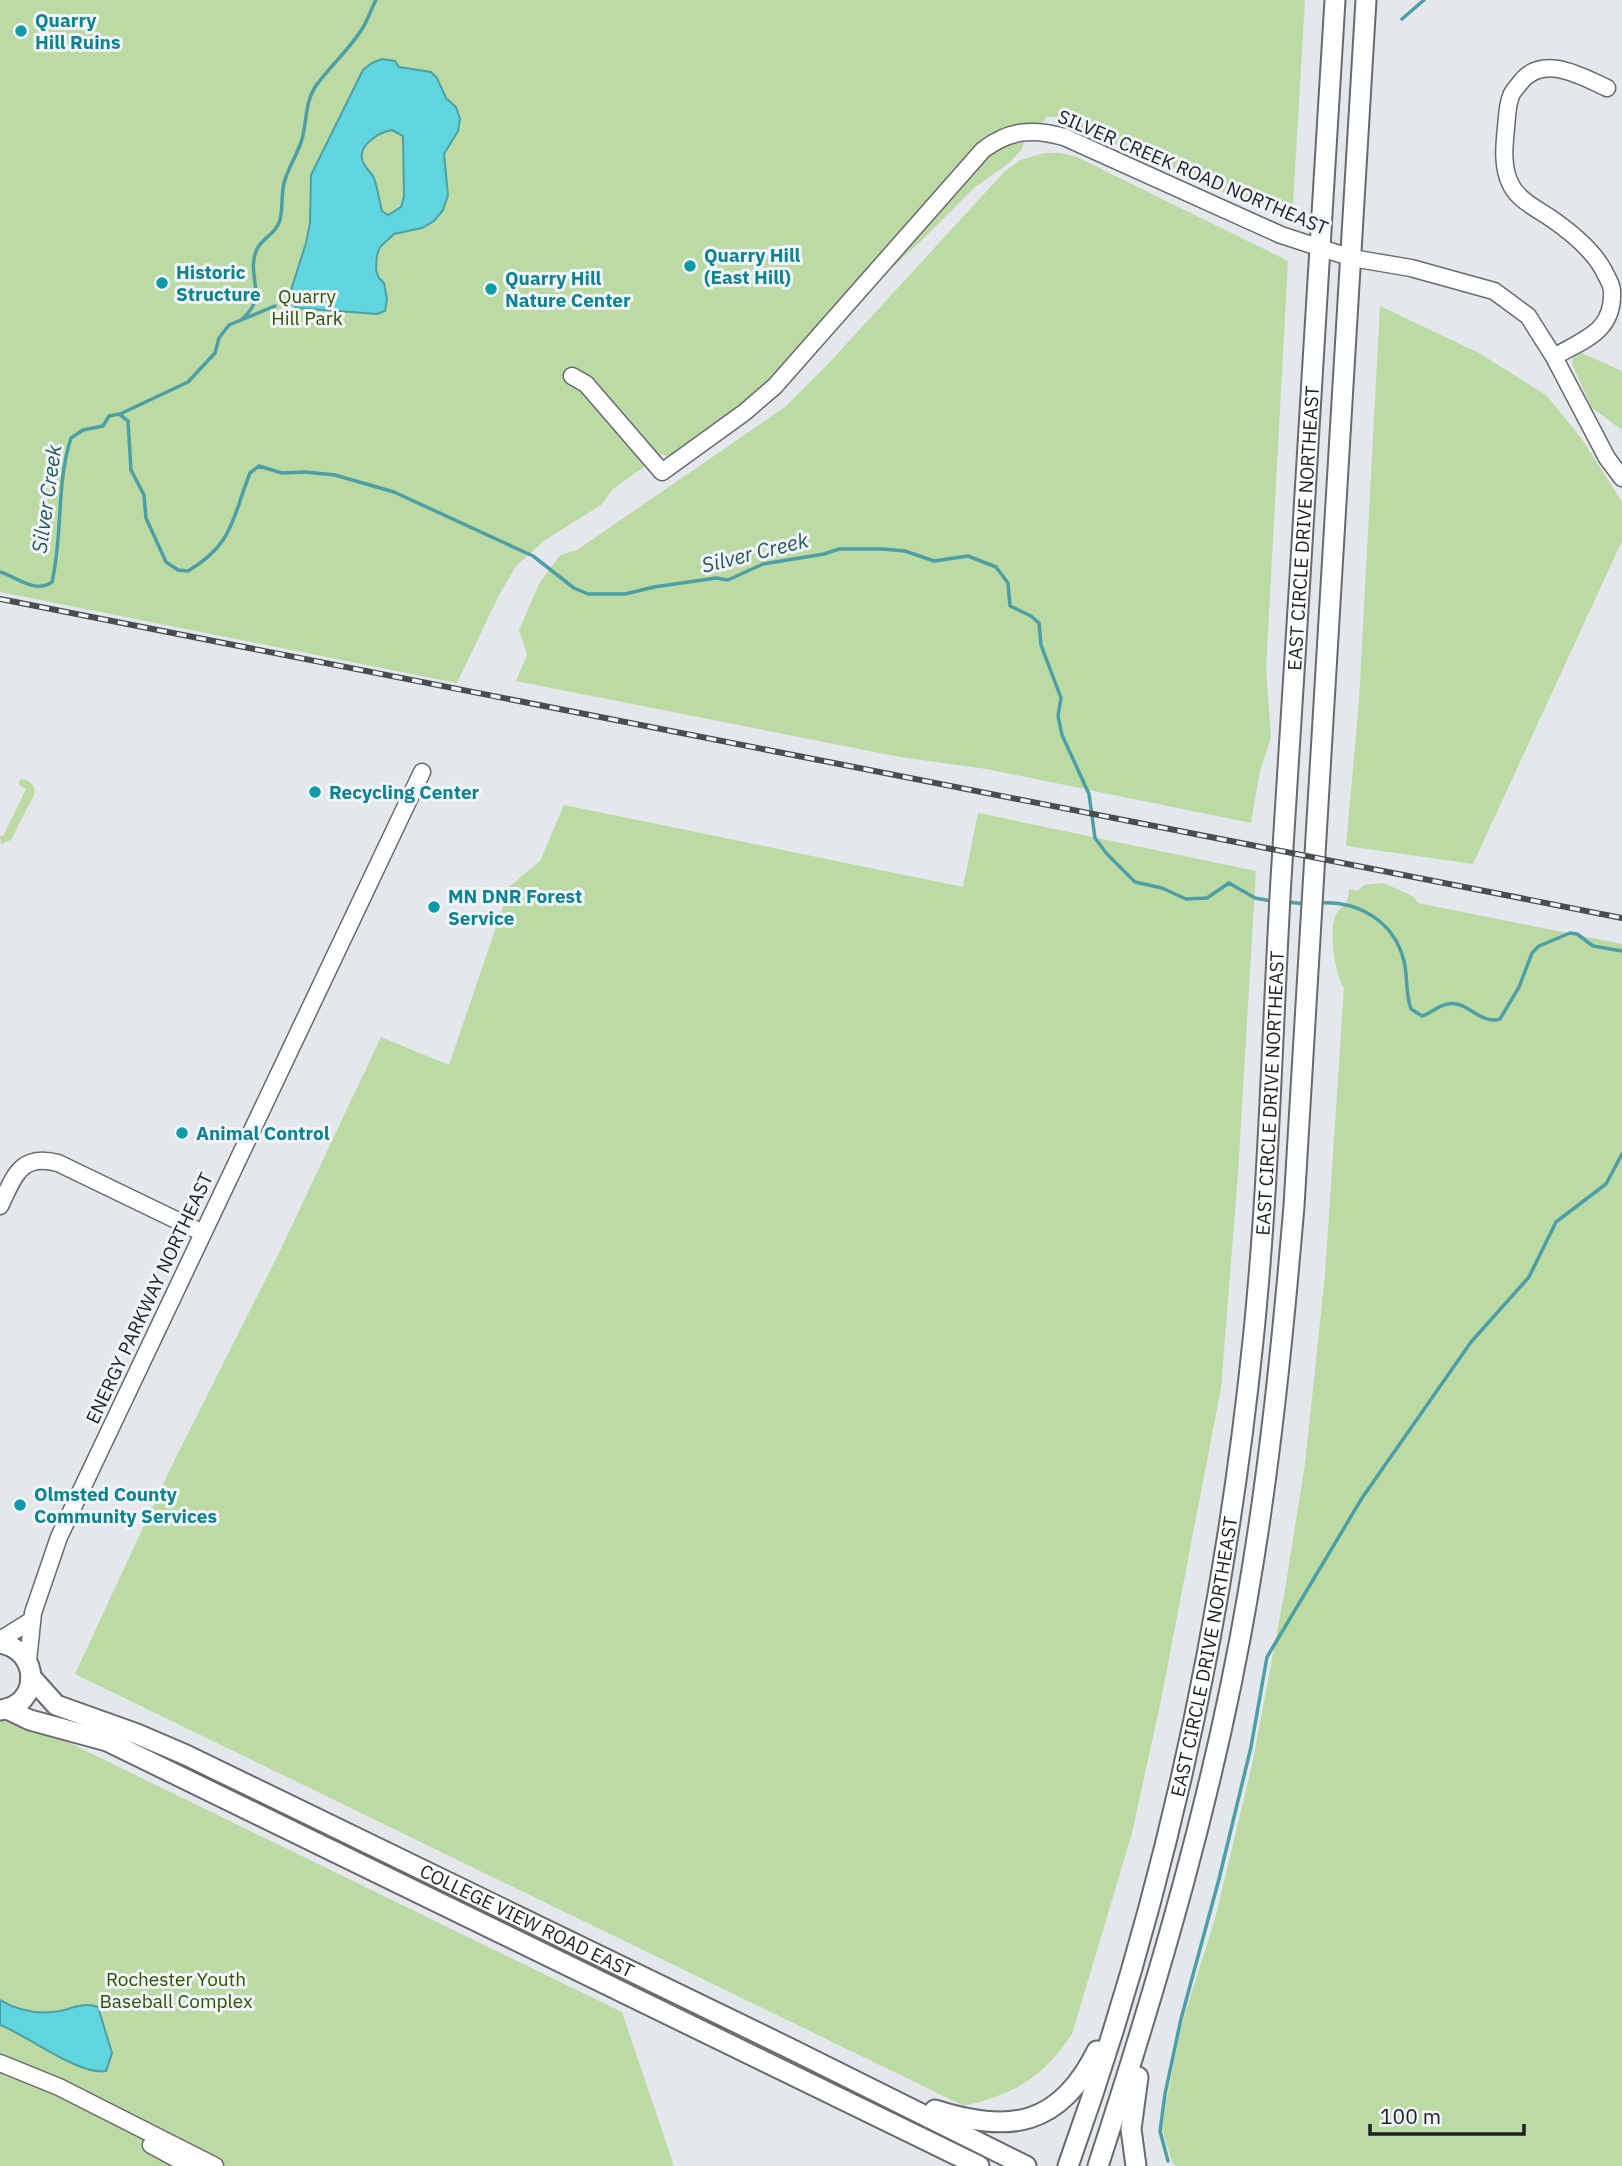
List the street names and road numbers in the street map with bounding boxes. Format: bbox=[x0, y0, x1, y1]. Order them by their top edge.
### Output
street label: SILVER CREEK ROAD NORTHEAST bbox=[1054, 104, 1332, 240]
street label: EAST CIRCLE DRIVE NORTHEAST bbox=[1282, 385, 1324, 671]
street label: EAST CIRCLE DRIVE NORTHEAST bbox=[1250, 950, 1289, 1236]
street label: ENERGY PARKWAY NORTHEAST bbox=[80, 1169, 218, 1427]
street label: EAST CIRCLE DRIVE NORTHEAST bbox=[1165, 1514, 1242, 1799]
street label: COLLEGE VIEW ROAD EAST bbox=[416, 1859, 638, 1983]

